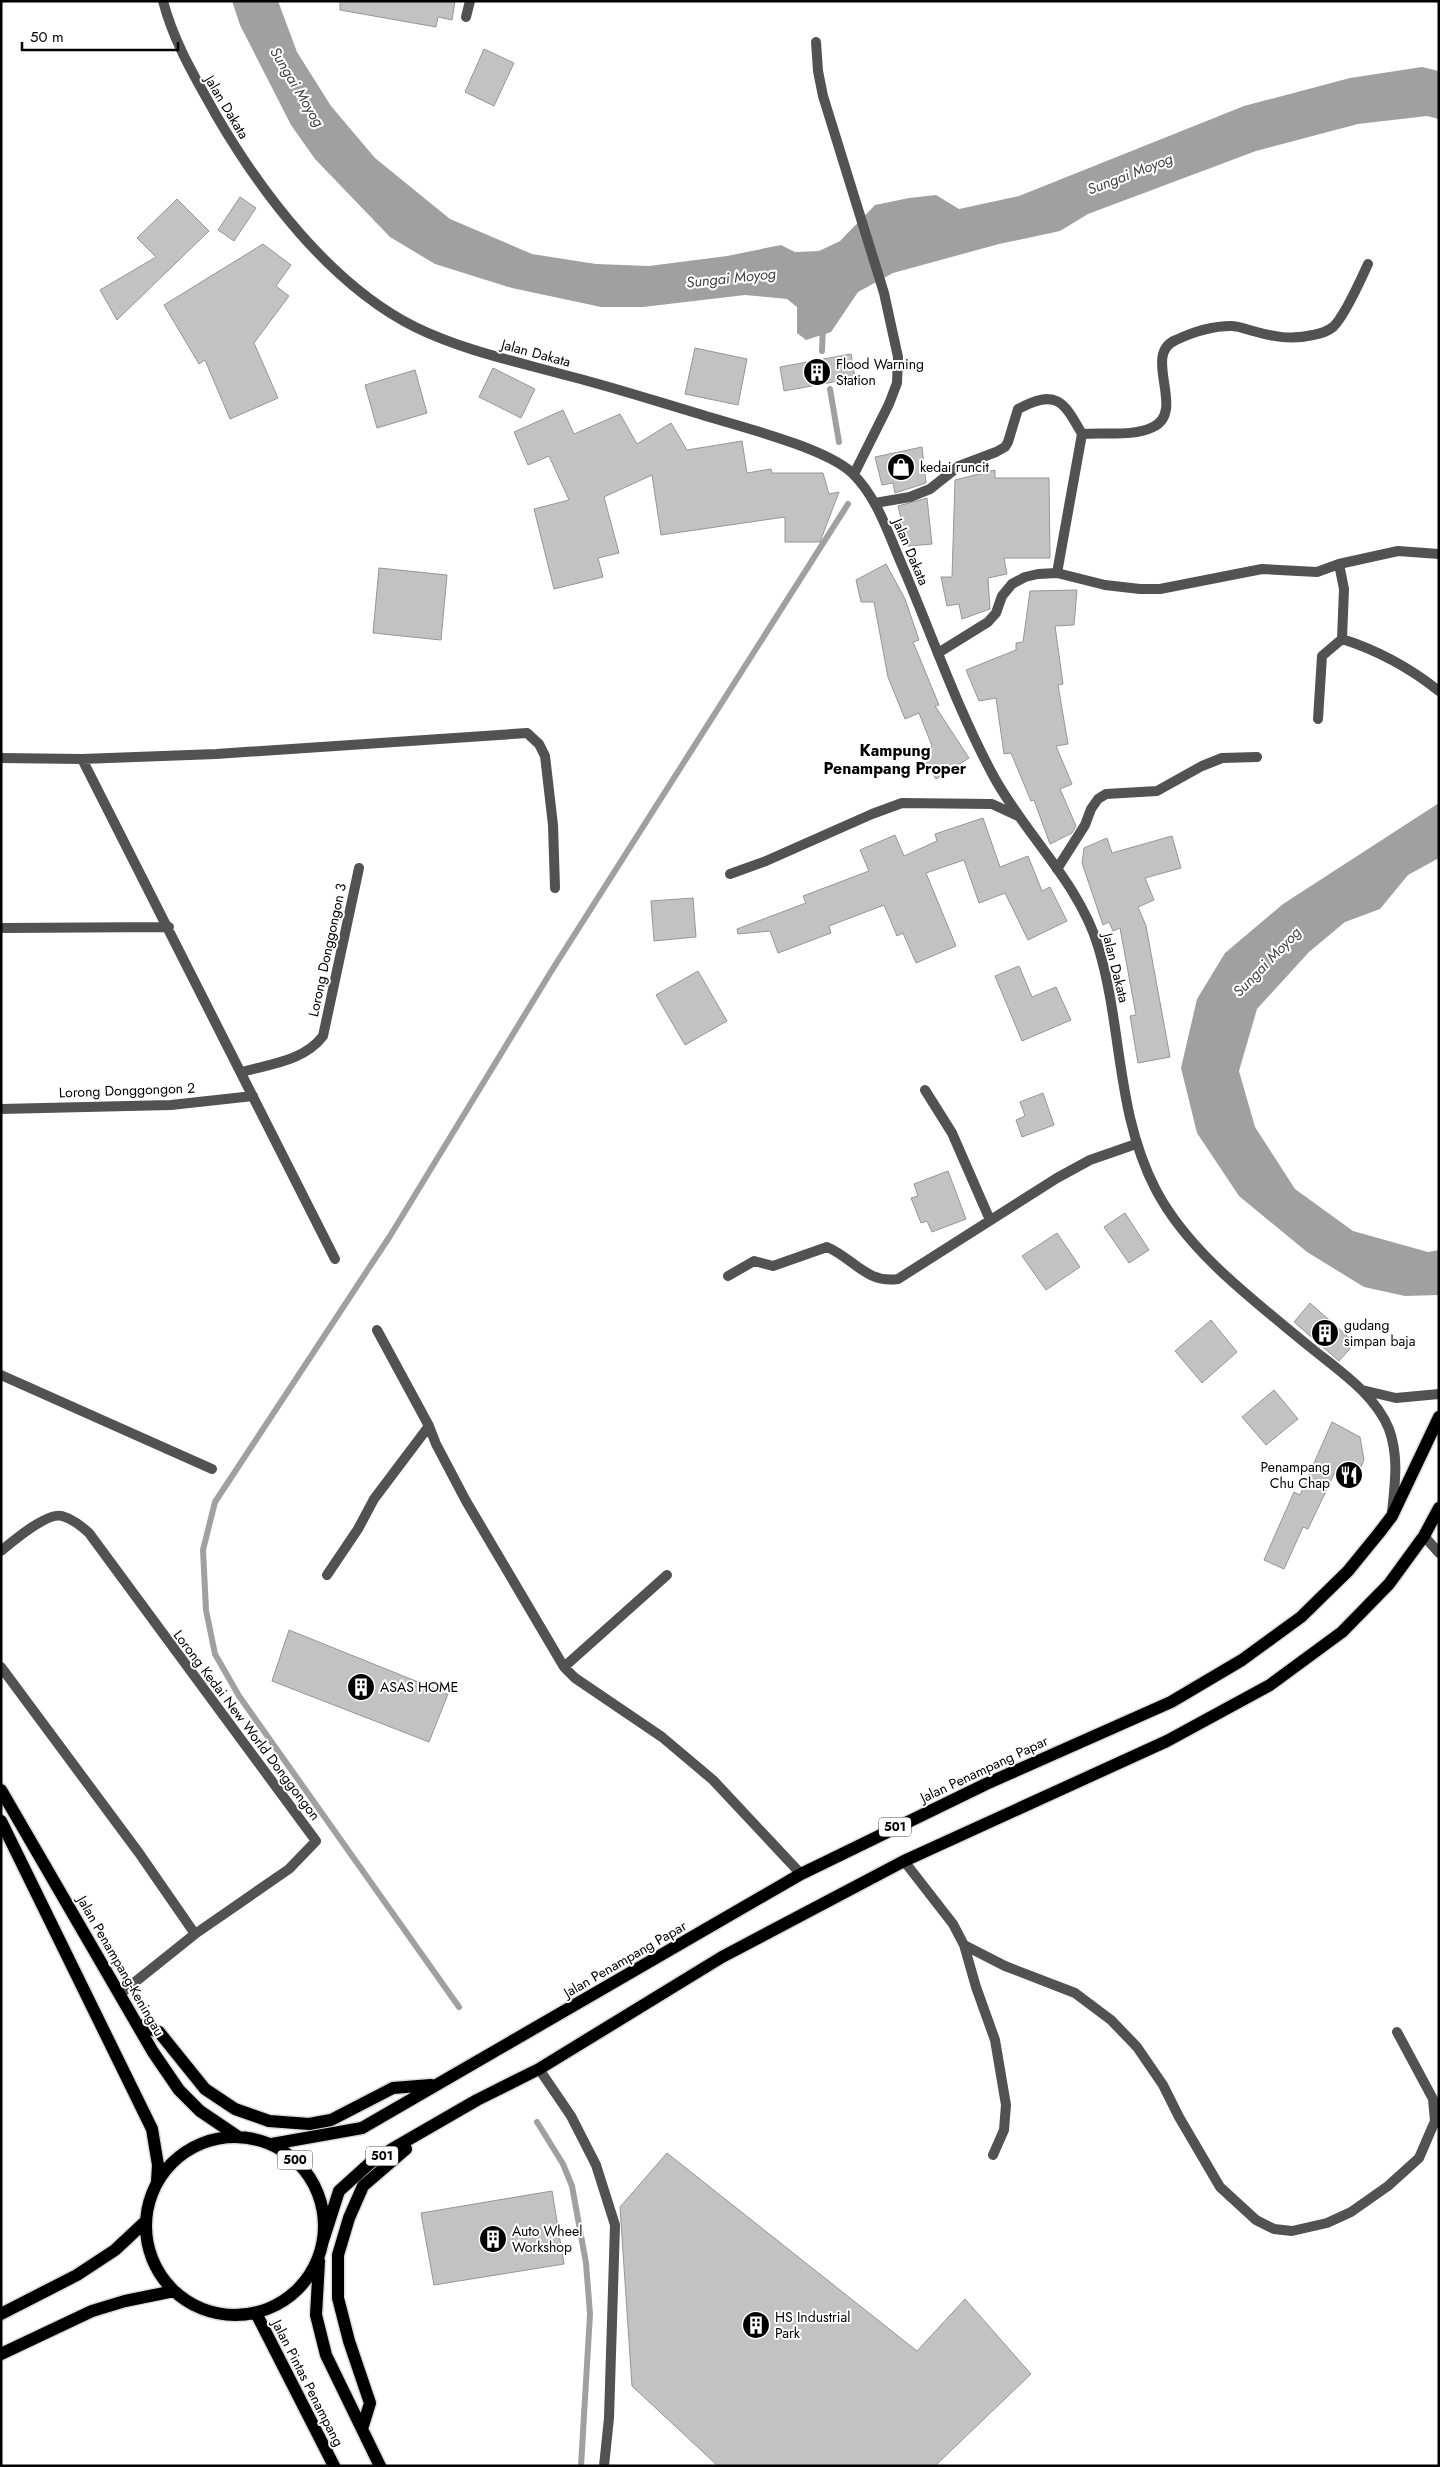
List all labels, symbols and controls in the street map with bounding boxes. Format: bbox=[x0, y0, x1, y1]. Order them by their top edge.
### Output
scale bar bbox=[22, 20, 179, 52]
text: 50 m bbox=[30, 26, 64, 48]
water label: Sungai Moyog bbox=[264, 43, 330, 132]
street label: Jalan Dakata bbox=[199, 70, 254, 143]
water label: Sungai Moyog bbox=[1084, 147, 1177, 200]
water label: Sungai Moyog bbox=[685, 262, 778, 294]
street label: Jalan Dakata bbox=[497, 334, 573, 372]
place label: Flood Warning Station bbox=[836, 354, 924, 390]
building icon: Flood Warning Station bbox=[802, 357, 832, 387]
shop icon: kedai runcit bbox=[886, 452, 916, 482]
place label: kedai runcit bbox=[920, 457, 990, 477]
street label: Jalan Dakata bbox=[887, 514, 934, 589]
district label: Kampung Penampang Proper bbox=[824, 739, 967, 780]
street label: Lorong Donggongon 3 bbox=[303, 881, 351, 1019]
water label: Sungai Moyog bbox=[1228, 921, 1307, 1002]
street label: Jalan Dakata bbox=[1097, 929, 1134, 1005]
street label: Lorong Donggongon 2 bbox=[59, 1078, 195, 1102]
place label: gudang simpan baja bbox=[1344, 1315, 1415, 1351]
building icon: gudang simpan baja bbox=[1310, 1318, 1340, 1348]
place label: Penampang Chu Chap bbox=[1260, 1457, 1330, 1493]
restaurant icon: Penampang Chu Chap bbox=[1334, 1460, 1364, 1490]
street label: Lorong Kedai New World Donggongon bbox=[169, 1626, 325, 1824]
building icon: ASAS HOME bbox=[346, 1672, 376, 1702]
place label: ASAS HOME bbox=[380, 1677, 458, 1697]
street label: Jalan Penampang Papar bbox=[915, 1731, 1051, 1808]
road number: 501 bbox=[879, 1818, 911, 1836]
street label: Jalan Penampang-Keningau bbox=[72, 1890, 169, 2040]
street label: Jalan Penampang Papar bbox=[558, 1916, 690, 2003]
road number: 501 bbox=[366, 2146, 398, 2166]
road number: 500 bbox=[278, 2150, 312, 2170]
place label: Auto Wheel Workshop bbox=[512, 2221, 582, 2257]
building icon: Auto Wheel Workshop bbox=[478, 2224, 508, 2254]
place label: HS Industrial Park bbox=[775, 2307, 850, 2343]
building icon: HS Industrial Park bbox=[741, 2310, 771, 2340]
street label: Jalan Pintas Penampang bbox=[266, 2314, 349, 2450]

